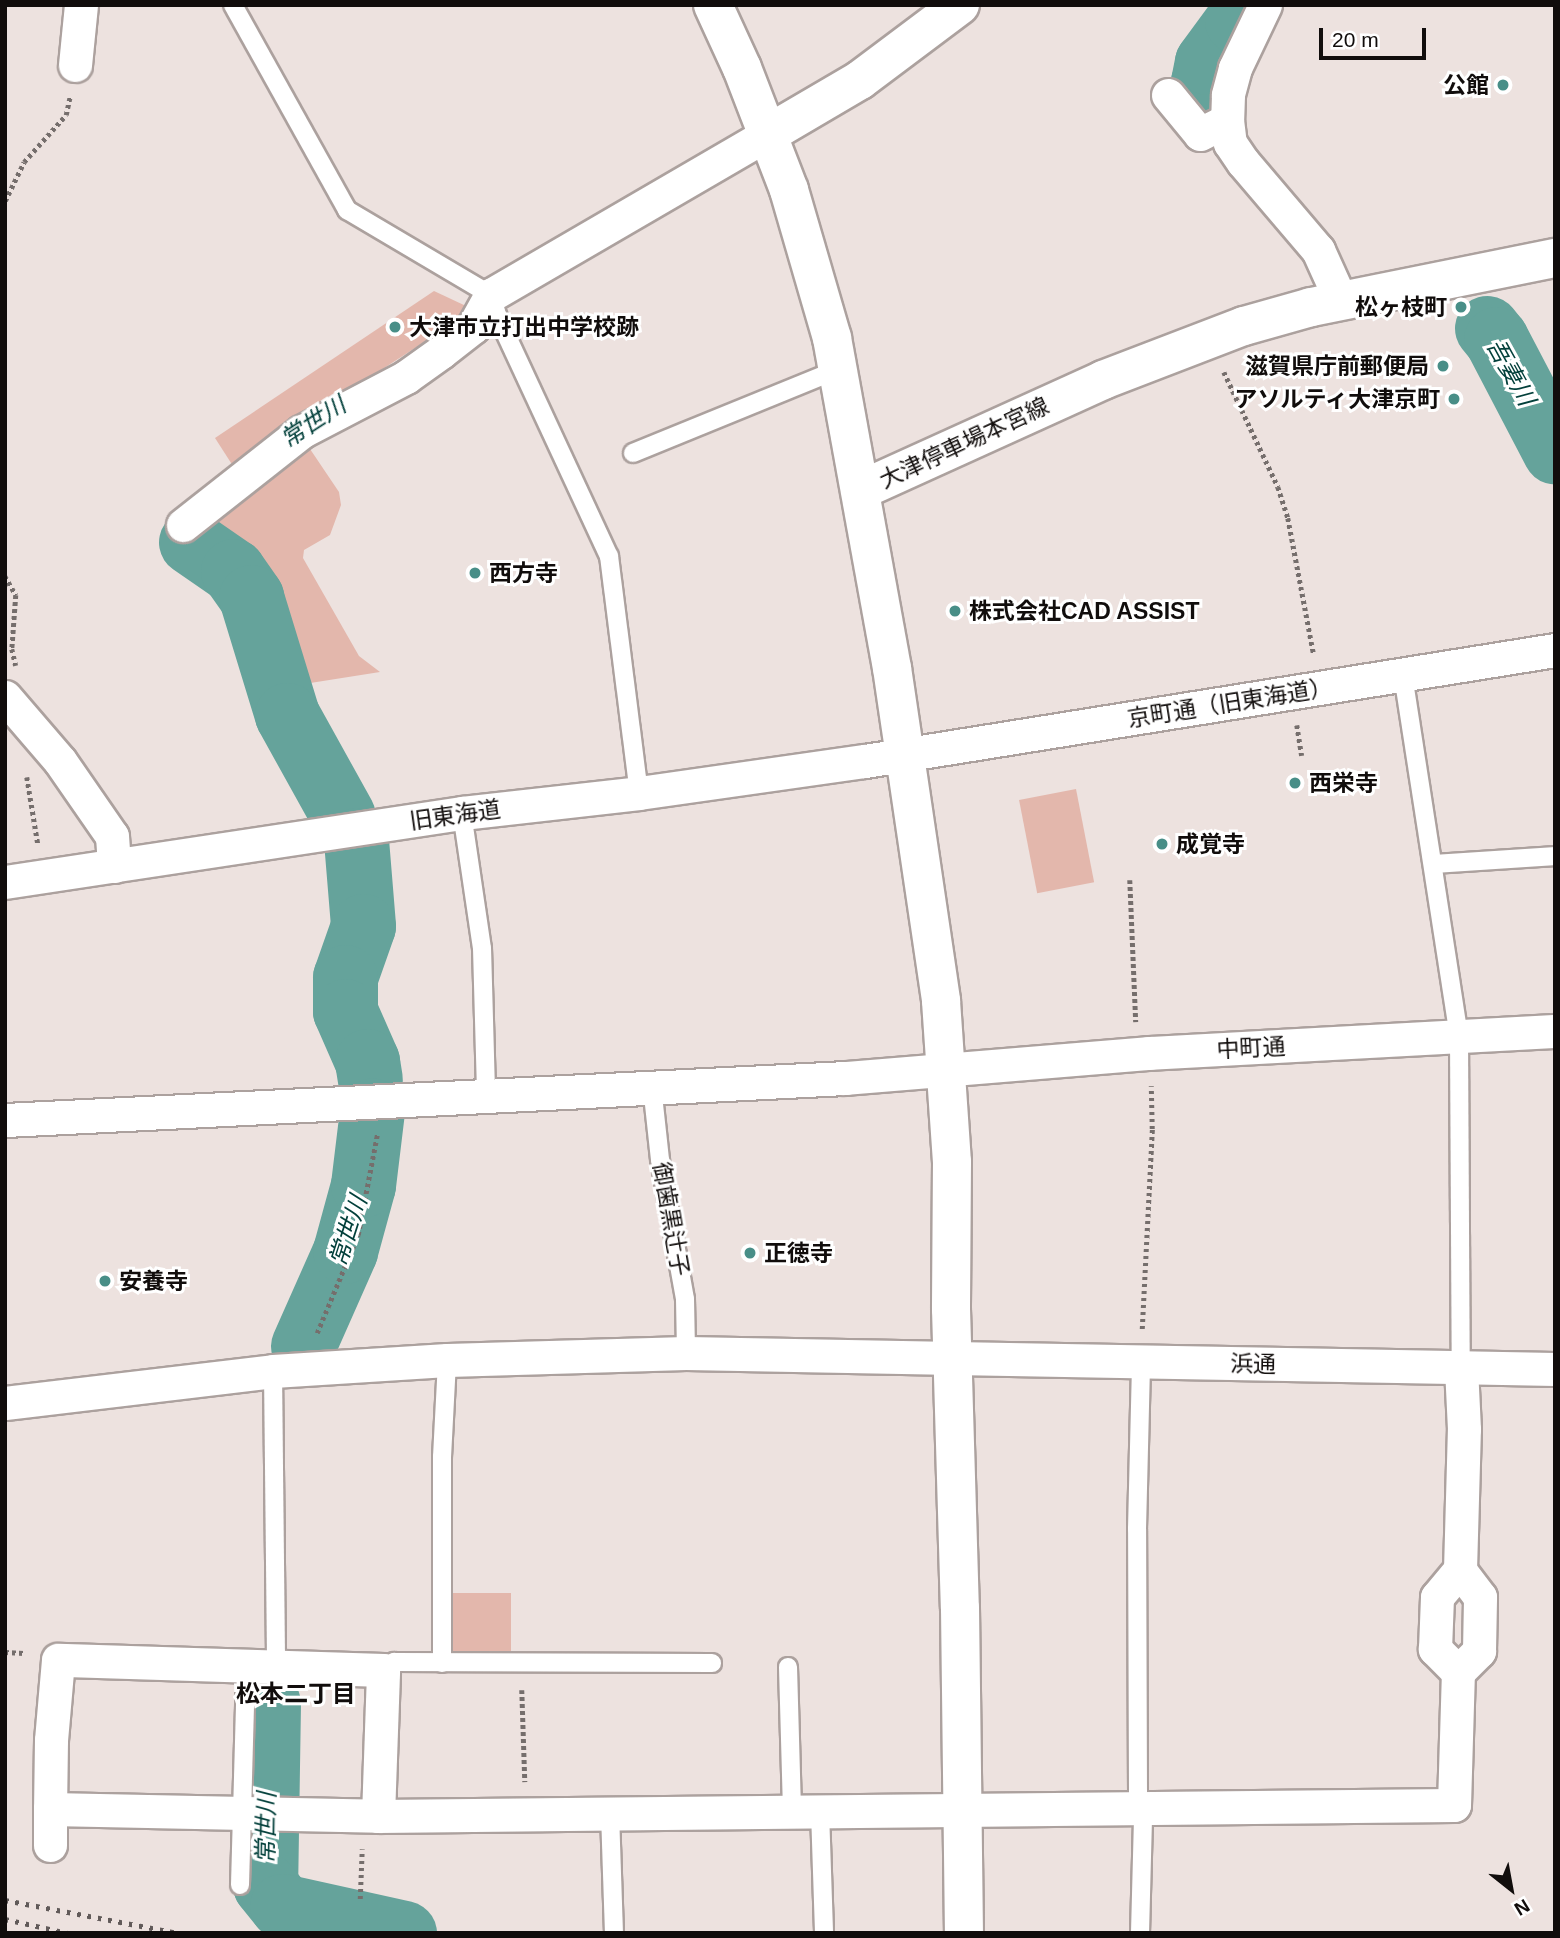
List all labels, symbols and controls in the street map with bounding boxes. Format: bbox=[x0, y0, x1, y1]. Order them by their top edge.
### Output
scale bar bbox=[1322, 14, 1429, 58]
text: 20 m bbox=[1332, 28, 1379, 51]
place label: 公館 bbox=[1443, 71, 1489, 99]
marker: 公館 bbox=[1495, 77, 1511, 93]
place label: 松ヶ枝町 bbox=[1355, 293, 1447, 321]
marker: 松ヶ枝町 bbox=[1453, 299, 1469, 315]
place label: 大津市立打出中学校跡 bbox=[409, 313, 639, 341]
marker: 大津市立打出中学校跡 bbox=[387, 319, 403, 335]
water label: 吾妻川 bbox=[1481, 334, 1541, 410]
place label: 滋賀県庁前郵便局 bbox=[1245, 352, 1429, 380]
marker: 滋賀県庁前郵便局 bbox=[1435, 358, 1451, 374]
place label: アソルティ大津京町 bbox=[1233, 385, 1440, 413]
water label: 常世川 bbox=[275, 390, 351, 454]
marker: アソルティ大津京町 bbox=[1446, 391, 1462, 407]
street label: 大津停車場本宮線 bbox=[875, 392, 1053, 494]
place label: 西方寺 bbox=[489, 559, 558, 587]
marker: 西方寺 bbox=[467, 565, 483, 581]
place label: 株式会社CAD ASSIST bbox=[969, 597, 1200, 625]
marker: 株式会社CAD ASSIST bbox=[947, 603, 963, 619]
street label: 京町通（旧東海道） bbox=[1126, 673, 1334, 733]
place label: 西栄寺 bbox=[1309, 769, 1378, 797]
marker: 西栄寺 bbox=[1287, 775, 1303, 791]
street label: 旧東海道 bbox=[408, 795, 502, 835]
place label: 成覚寺 bbox=[1176, 830, 1245, 858]
marker: 成覚寺 bbox=[1154, 836, 1170, 852]
street label: 中町通 bbox=[1216, 1032, 1286, 1064]
street label: 御歯黒辻子 bbox=[647, 1160, 695, 1278]
water label: 常世川 bbox=[323, 1192, 373, 1270]
place label: 正徳寺 bbox=[764, 1239, 833, 1267]
marker: 正徳寺 bbox=[742, 1245, 758, 1261]
place label: 安養寺 bbox=[119, 1267, 188, 1295]
marker: 安養寺 bbox=[97, 1273, 113, 1289]
street label: 浜通 bbox=[1230, 1350, 1276, 1378]
district label: 松本二丁目 bbox=[236, 1680, 356, 1708]
water label: 常世川 bbox=[251, 1792, 281, 1864]
north arrow bbox=[1476, 1854, 1546, 1924]
text: N bbox=[1511, 1895, 1533, 1920]

